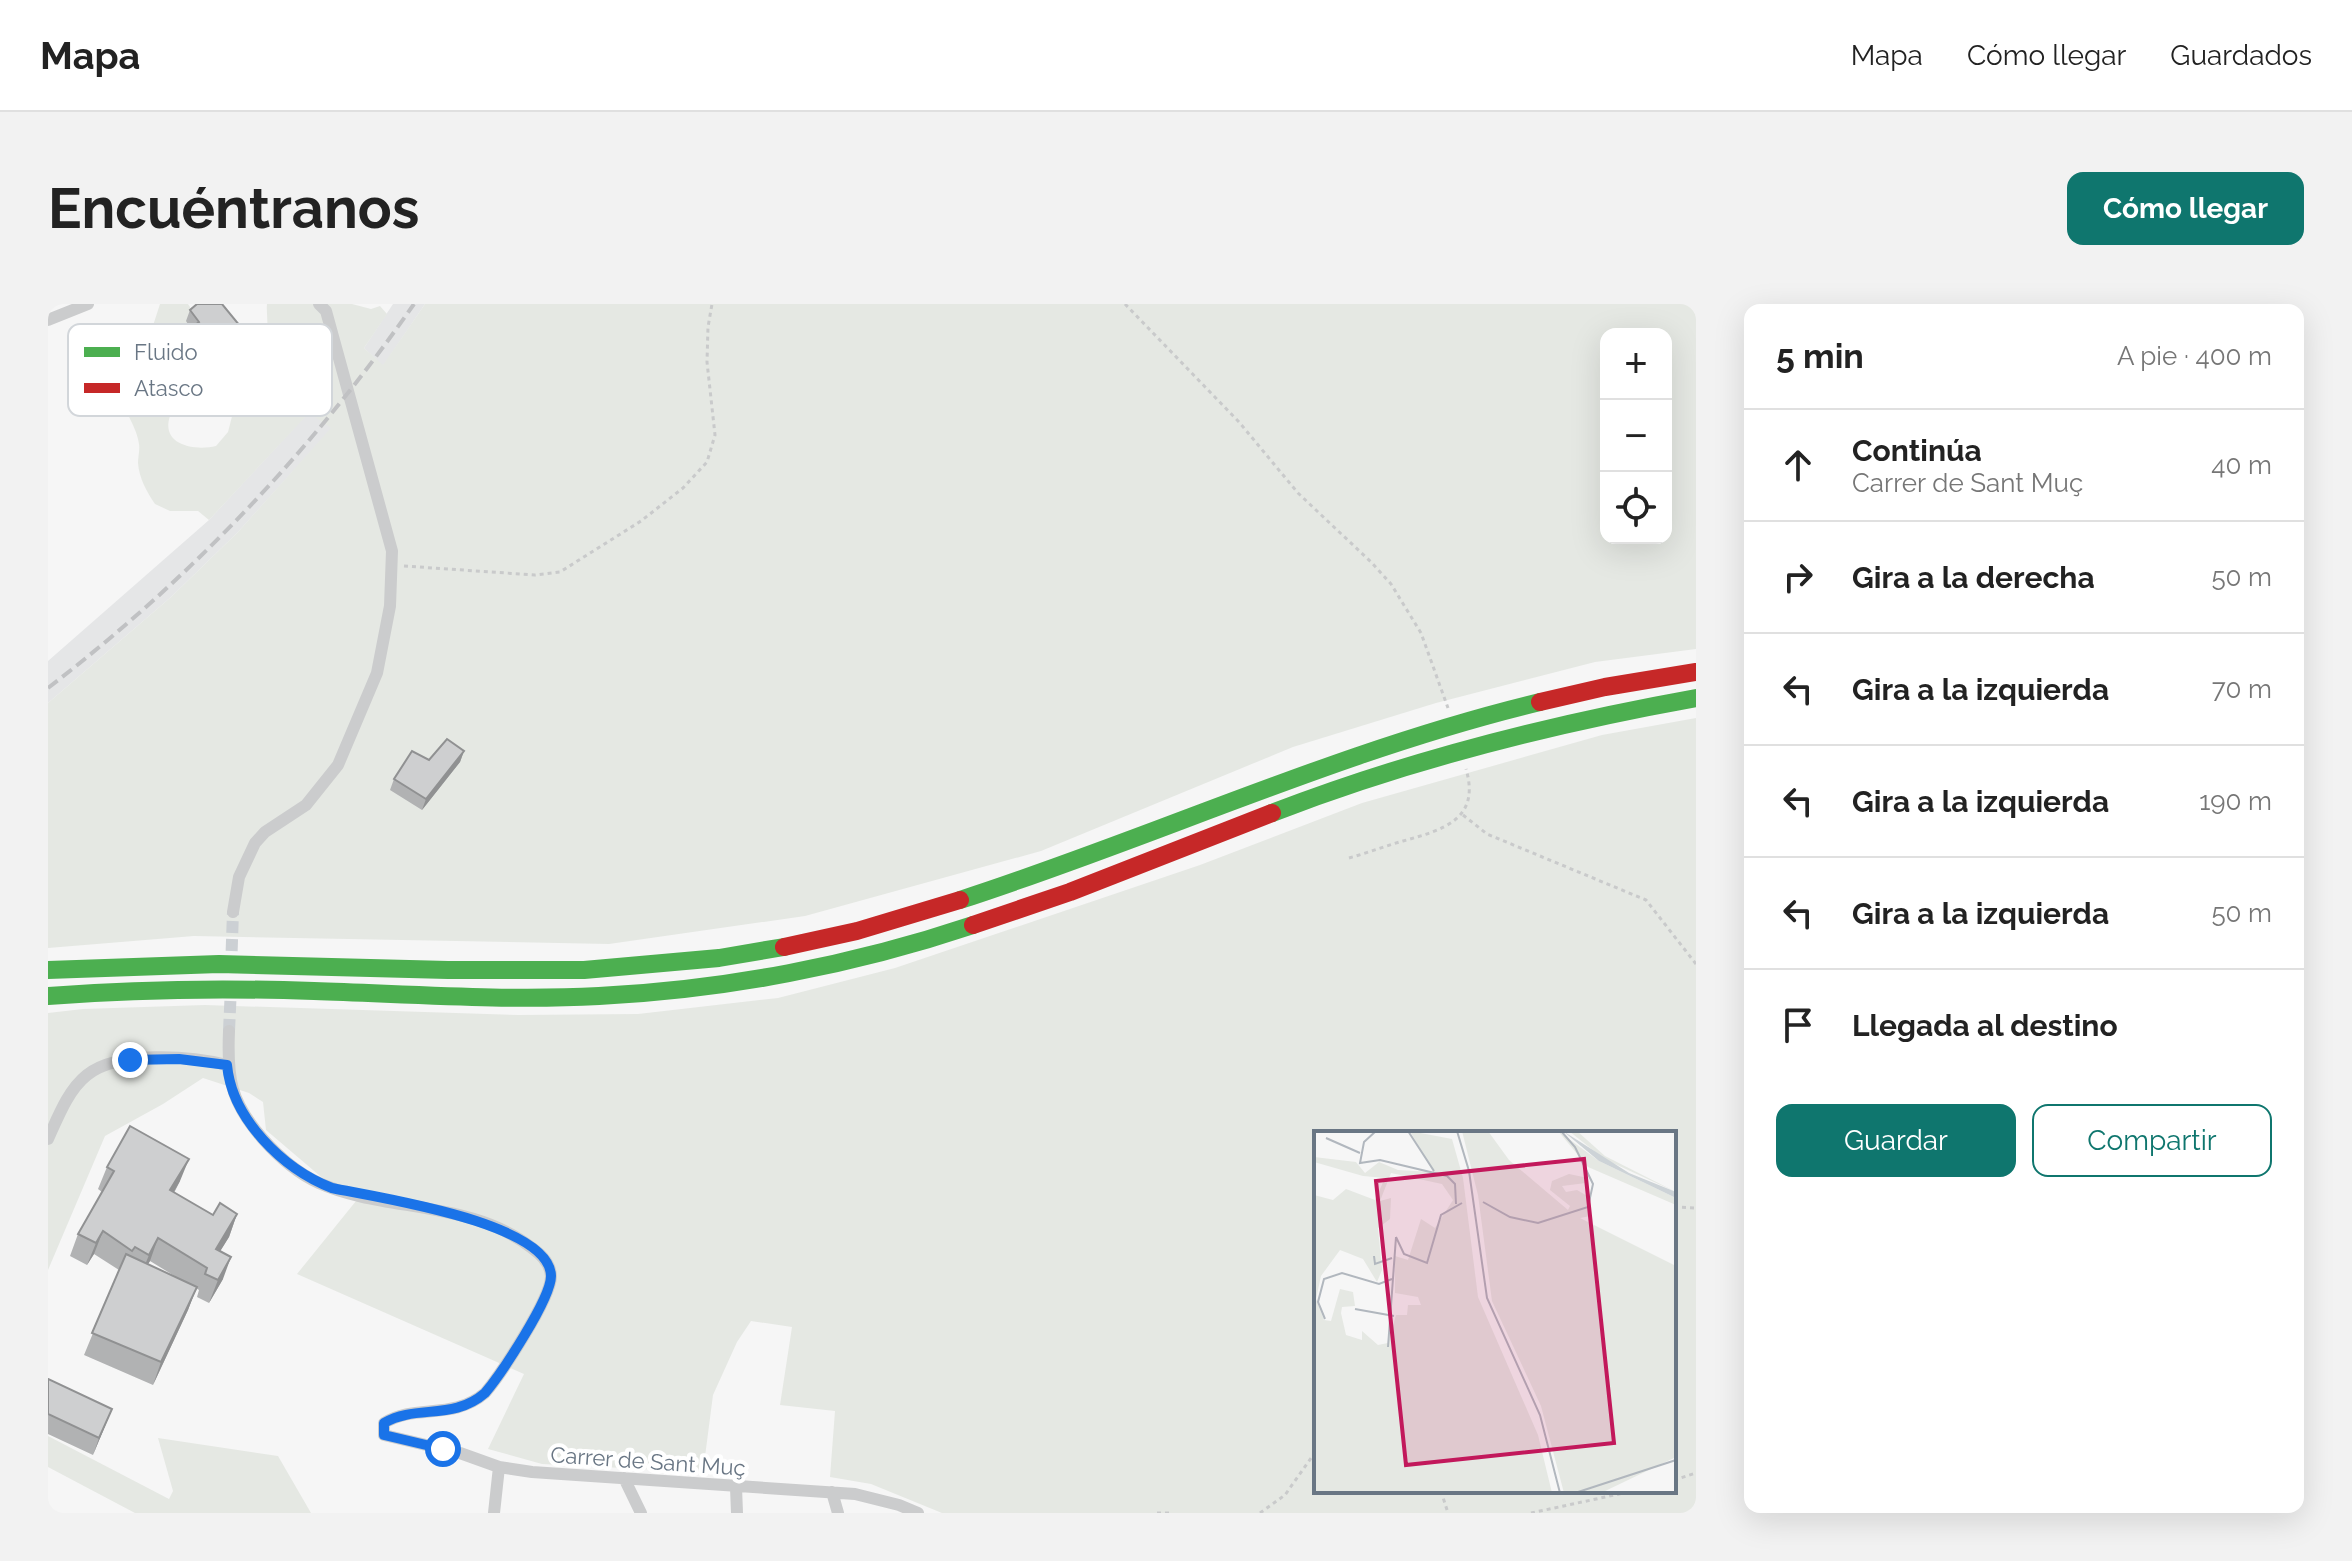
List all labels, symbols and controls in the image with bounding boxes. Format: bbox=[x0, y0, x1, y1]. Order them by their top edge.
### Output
text: Mapa bbox=[40, 33, 140, 78]
text: Mapa bbox=[1851, 39, 1923, 72]
text: Cómo llegar bbox=[1967, 39, 2126, 72]
text: Guardados bbox=[2170, 39, 2312, 72]
button: Cómo llegar bbox=[2067, 172, 2304, 245]
text: Encuéntranos bbox=[48, 175, 419, 241]
legend bbox=[68, 324, 332, 416]
map controls bbox=[1600, 328, 1672, 544]
button: + bbox=[1600, 328, 1672, 400]
text: 5 min bbox=[1776, 336, 1864, 376]
text: Fluido bbox=[134, 339, 198, 365]
text: A pie · 400 m bbox=[2117, 341, 2272, 371]
text: Atasco bbox=[134, 375, 203, 401]
button: − bbox=[1600, 400, 1672, 472]
text: Continúa bbox=[1852, 433, 1982, 468]
icon: ahead bbox=[1776, 443, 1820, 487]
text: 40 m bbox=[2211, 450, 2272, 480]
text: Carrer de Sant Muç bbox=[1852, 468, 2083, 498]
button: locate bbox=[1600, 472, 1672, 544]
icon: right bbox=[1776, 555, 1820, 599]
text: Gira a la derecha bbox=[1852, 560, 2095, 595]
text: 50 m bbox=[2211, 562, 2272, 592]
icon: left bbox=[1776, 667, 1820, 711]
text: Gira a la izquierda bbox=[1852, 672, 2109, 707]
text: 70 m bbox=[2212, 674, 2272, 704]
icon: left bbox=[1776, 779, 1820, 823]
text: Gira a la izquierda bbox=[1852, 784, 2109, 819]
text: 190 m bbox=[2199, 786, 2272, 816]
icon: left bbox=[1776, 891, 1820, 935]
text: Gira a la izquierda bbox=[1852, 896, 2109, 931]
text: 50 m bbox=[2211, 898, 2272, 928]
icon: arrive bbox=[1776, 1003, 1820, 1047]
text: Llegada al destino bbox=[1852, 1008, 2118, 1043]
route end bbox=[112, 1042, 148, 1078]
button: Guardar bbox=[1776, 1104, 2016, 1177]
button: Compartir bbox=[2032, 1104, 2272, 1177]
inset map bbox=[1314, 1131, 1676, 1493]
route start bbox=[425, 1431, 461, 1467]
street label: Carrer de Sant Muç bbox=[550, 1441, 746, 1481]

